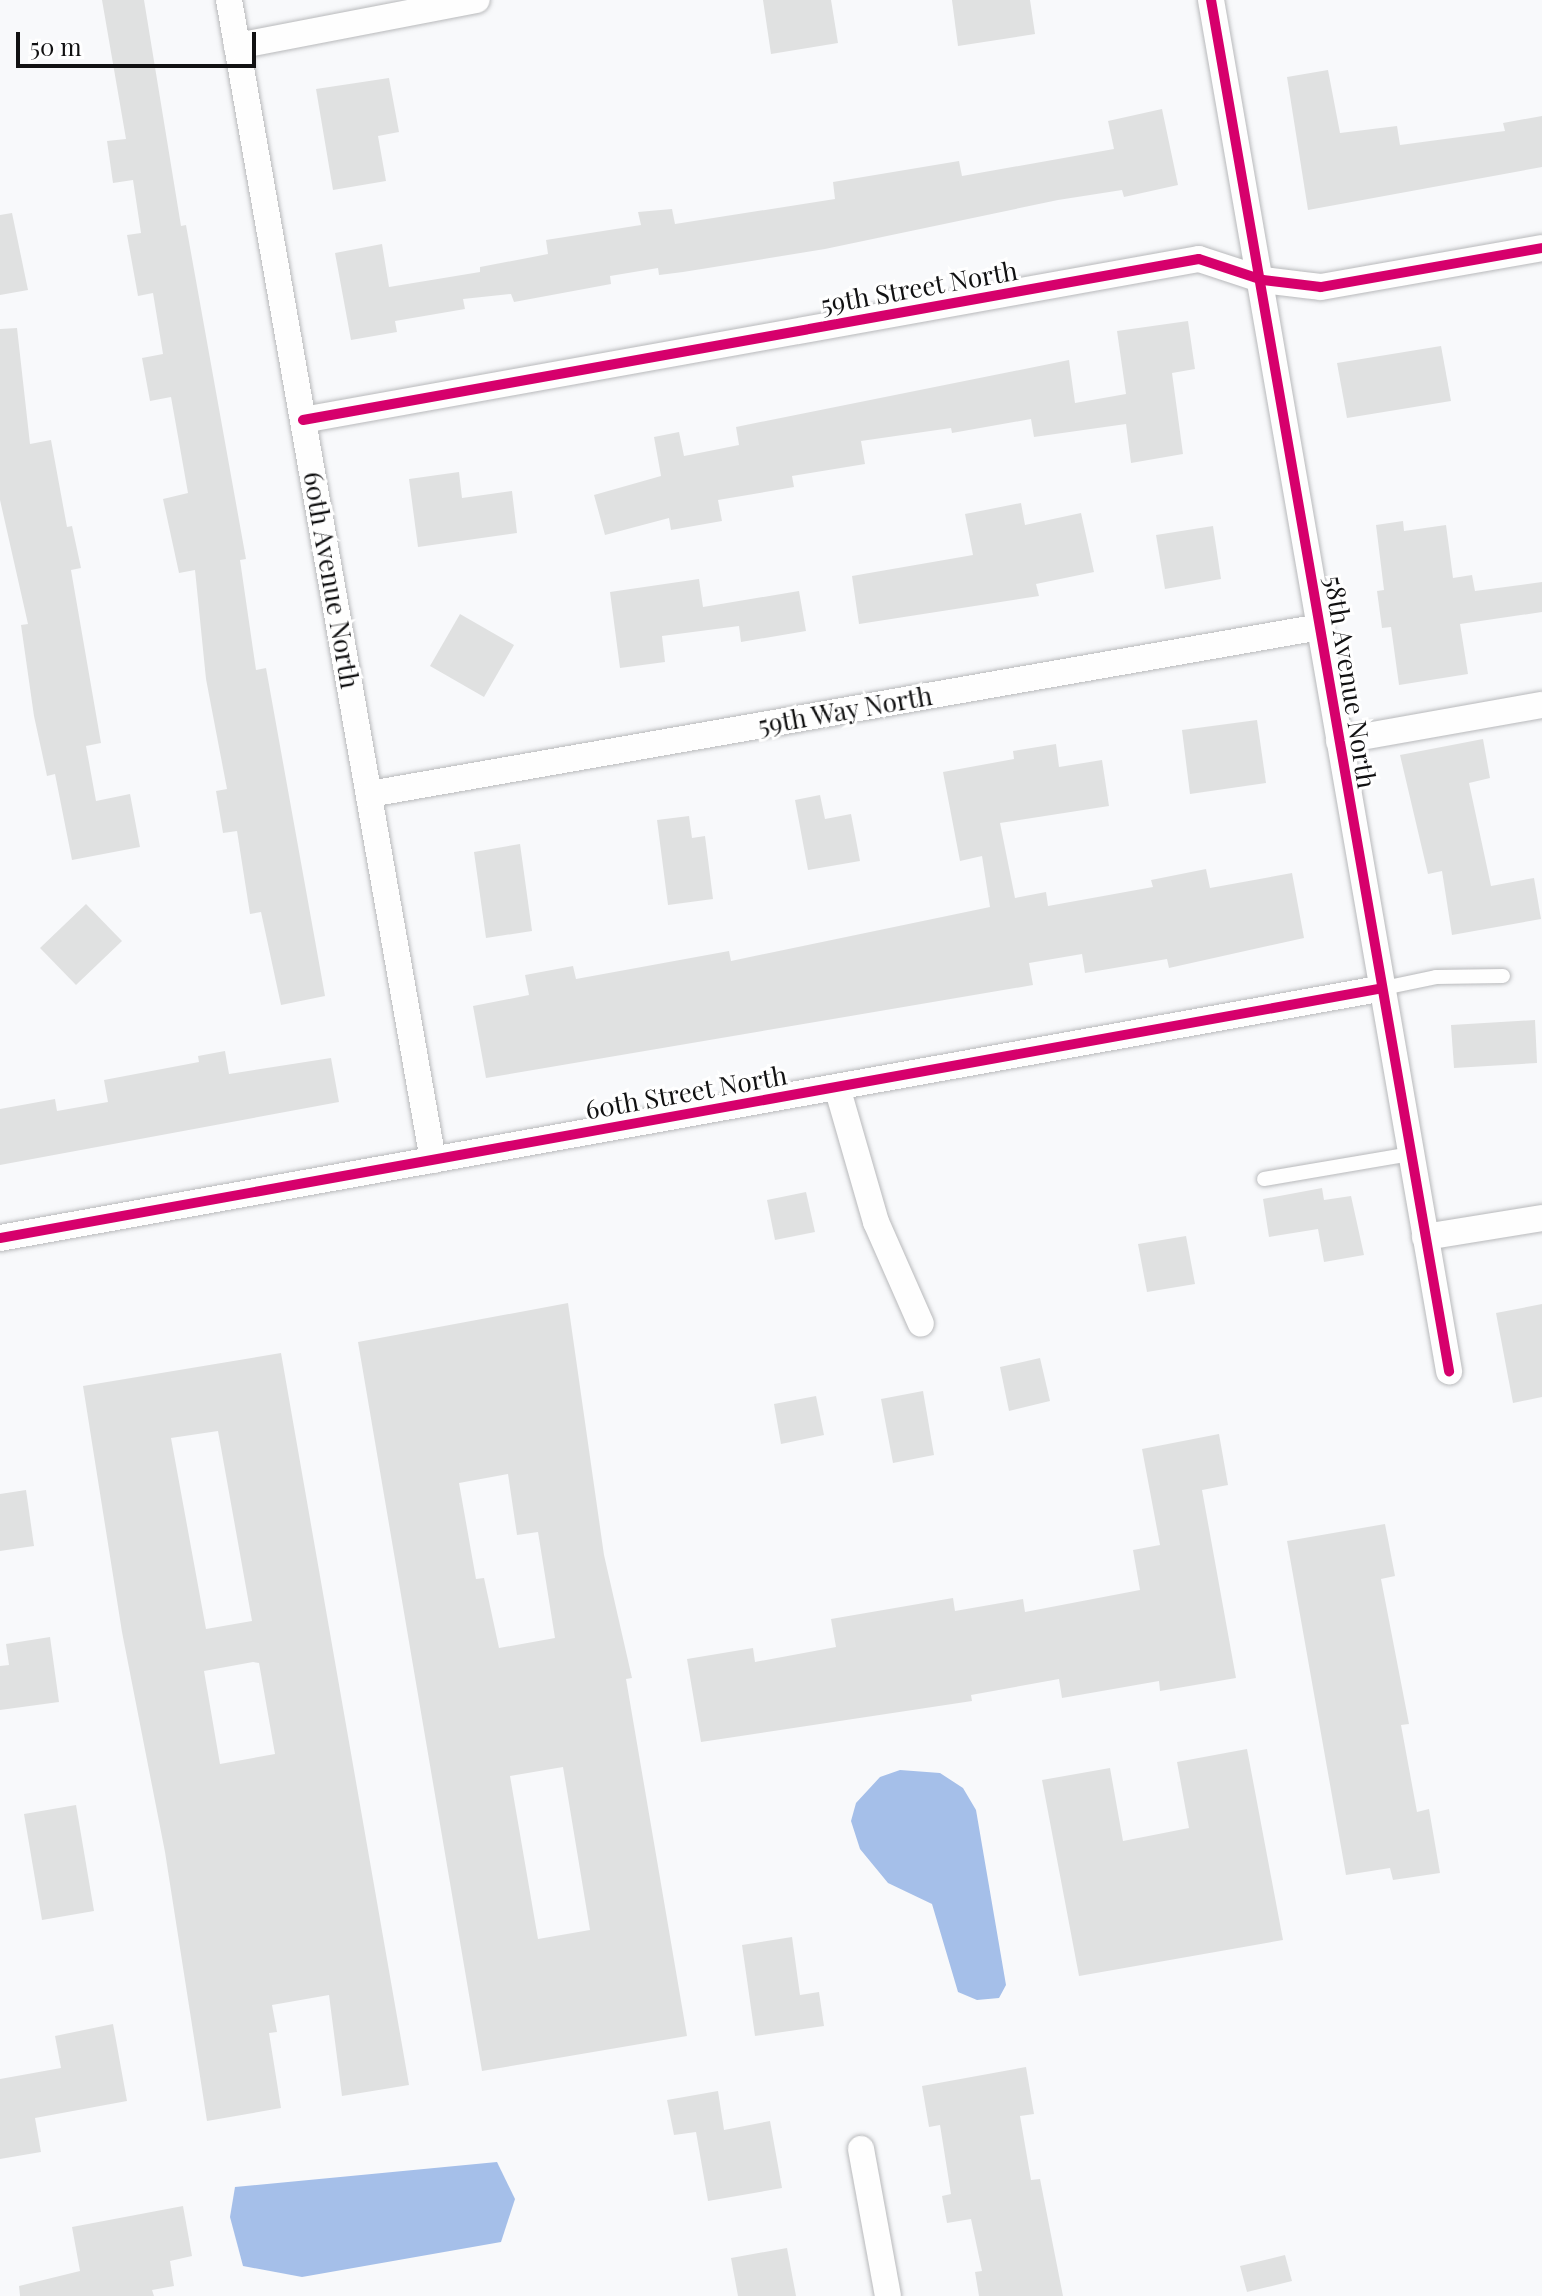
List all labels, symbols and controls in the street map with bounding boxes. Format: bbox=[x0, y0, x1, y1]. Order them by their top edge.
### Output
scale bar bbox=[20, 16, 260, 66]
text: 50 m bbox=[30, 30, 82, 62]
street label: 59th Street North bbox=[818, 254, 1020, 320]
street label: 60th Avenue North bbox=[297, 469, 367, 691]
street label: 58th Avenue North bbox=[1319, 573, 1383, 791]
street label: 59th Way North bbox=[755, 679, 935, 741]
street label: 60th Street North bbox=[583, 1059, 789, 1125]

